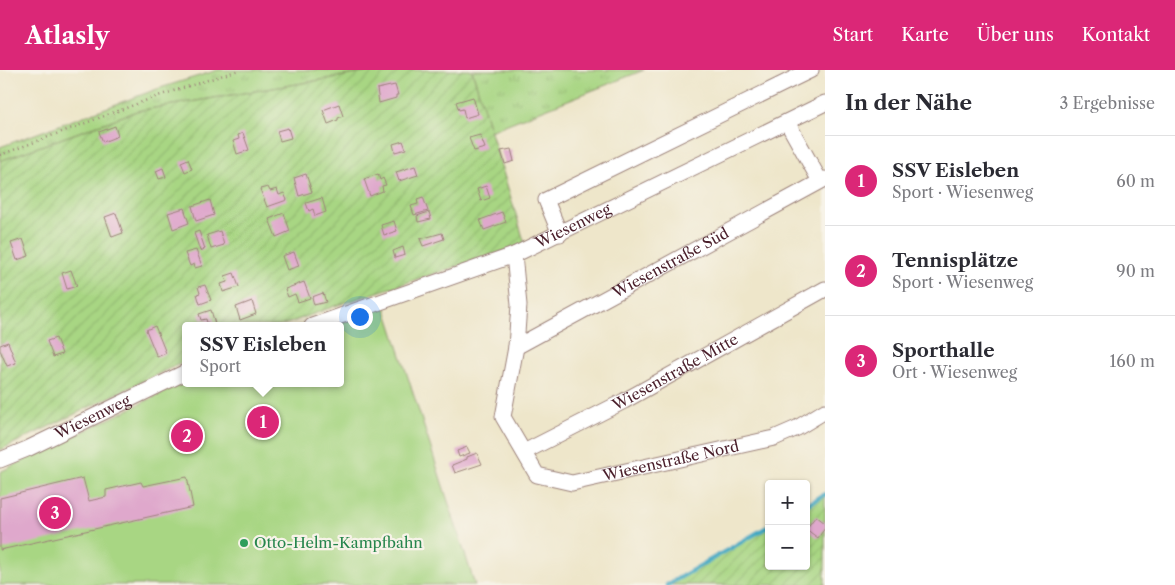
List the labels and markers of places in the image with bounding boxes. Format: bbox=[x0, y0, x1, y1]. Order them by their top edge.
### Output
pin: 1 bbox=[247, 403, 279, 441]
pin: 2 bbox=[171, 417, 203, 455]
pin: 3 bbox=[39, 494, 71, 532]
place label: Otto-Helm-Kampfbahn bbox=[254, 533, 423, 552]
marker: Otto-Helm-Kampfbahn bbox=[238, 537, 250, 549]

